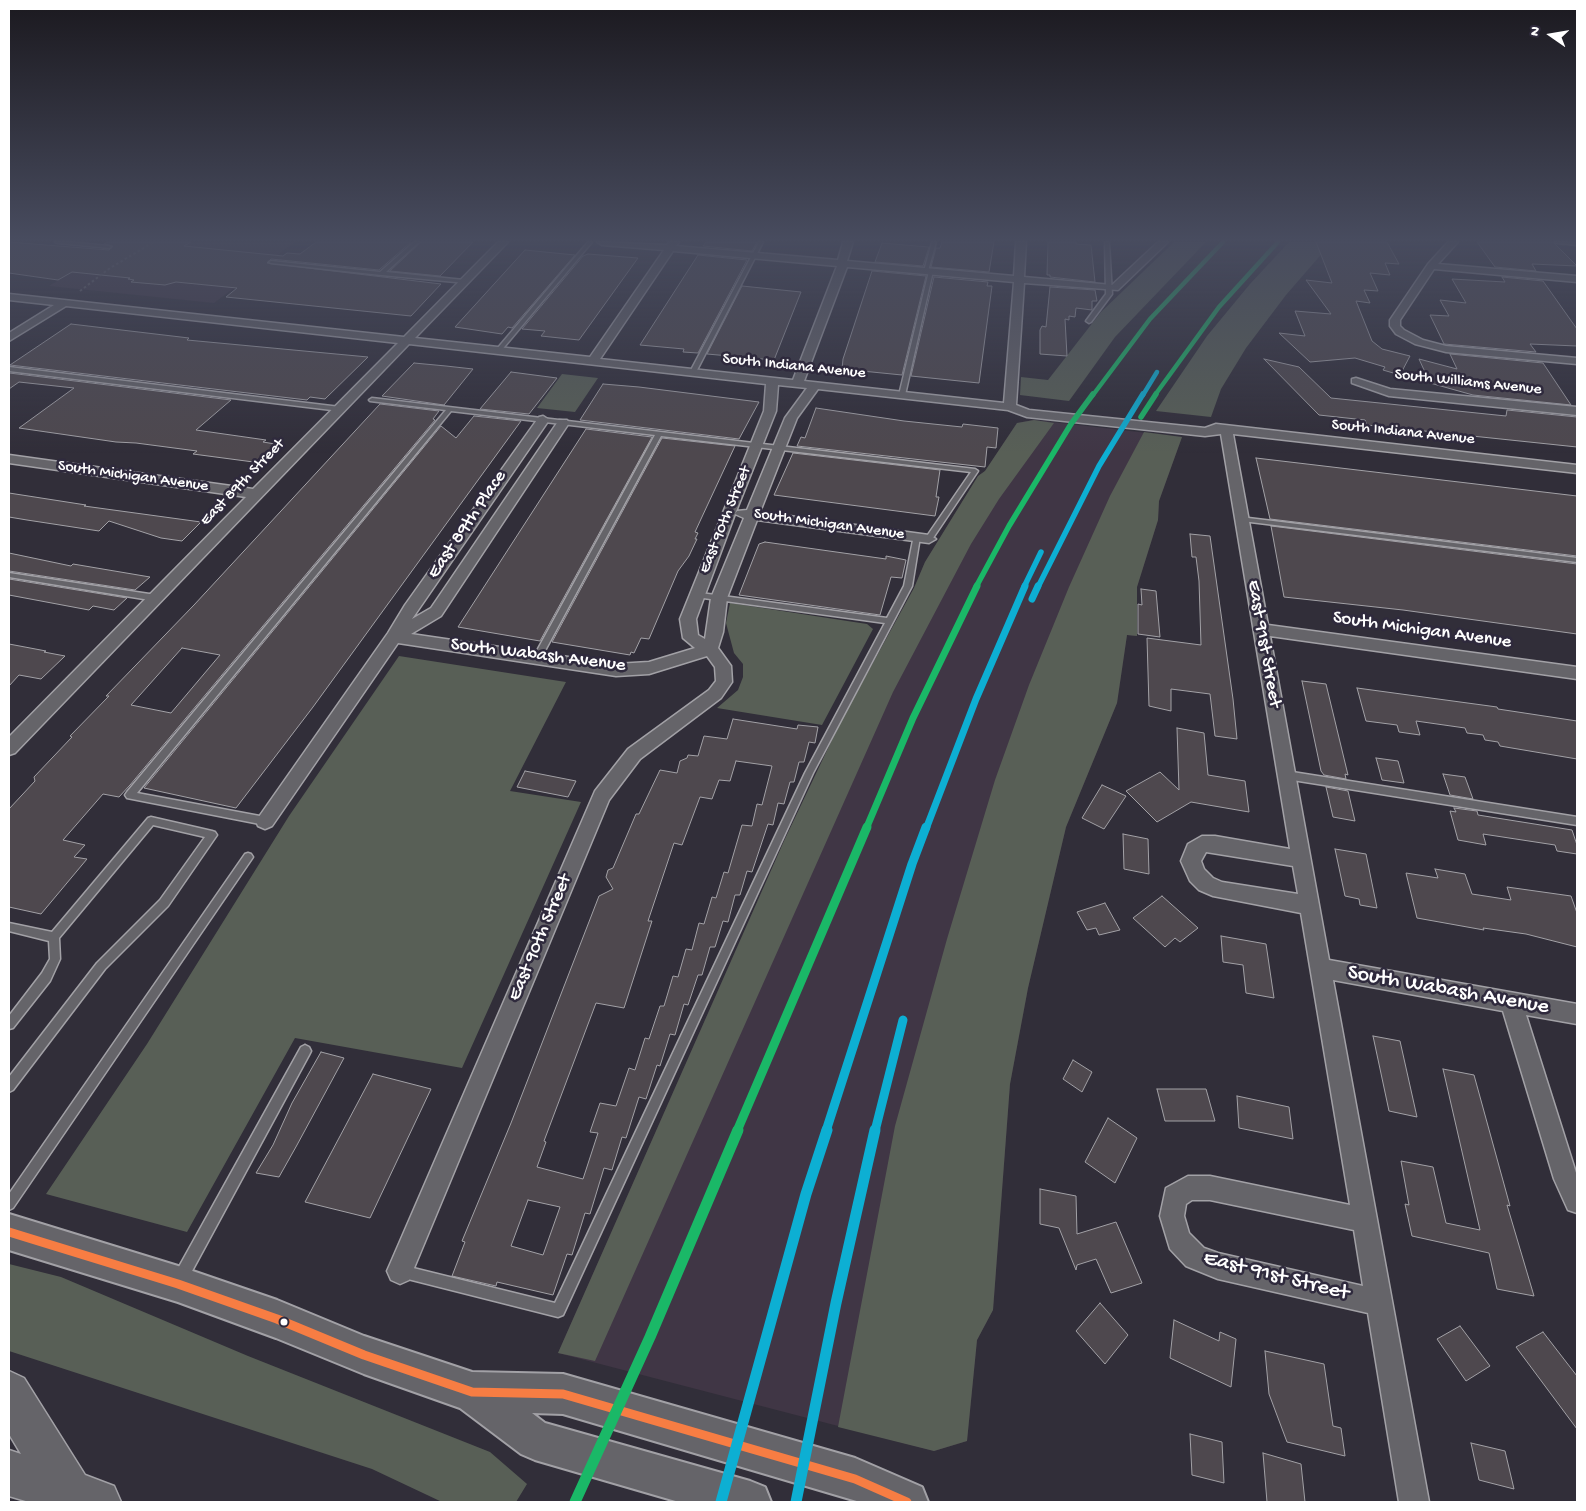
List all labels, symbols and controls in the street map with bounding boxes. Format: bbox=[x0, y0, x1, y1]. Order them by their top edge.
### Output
north arrow bbox=[1526, 10, 1576, 60]
text: N bbox=[1527, 25, 1545, 38]
street label: South Indiana Avenue bbox=[722, 350, 866, 384]
street label: South Williams Avenue bbox=[1394, 366, 1542, 400]
street label: South Indiana Avenue bbox=[1331, 416, 1475, 450]
street label: East 89th Street bbox=[197, 436, 289, 530]
street label: South Michigan Avenue bbox=[57, 457, 209, 497]
street label: East 90th Street bbox=[696, 464, 756, 576]
street label: East 89th Place bbox=[423, 467, 513, 583]
street label: South Michigan Avenue bbox=[753, 505, 905, 545]
street label: East 91st Street bbox=[1241, 579, 1285, 709]
street label: South Michigan Avenue bbox=[1331, 607, 1513, 655]
street label: South Wabash Avenue bbox=[449, 634, 627, 678]
street label: East 90th Street bbox=[504, 871, 578, 1005]
street label: South Wabash Avenue bbox=[1345, 960, 1551, 1022]
street label: East 91st Street bbox=[1200, 1246, 1352, 1308]
unlabelled marker bbox=[279, 1317, 289, 1327]

